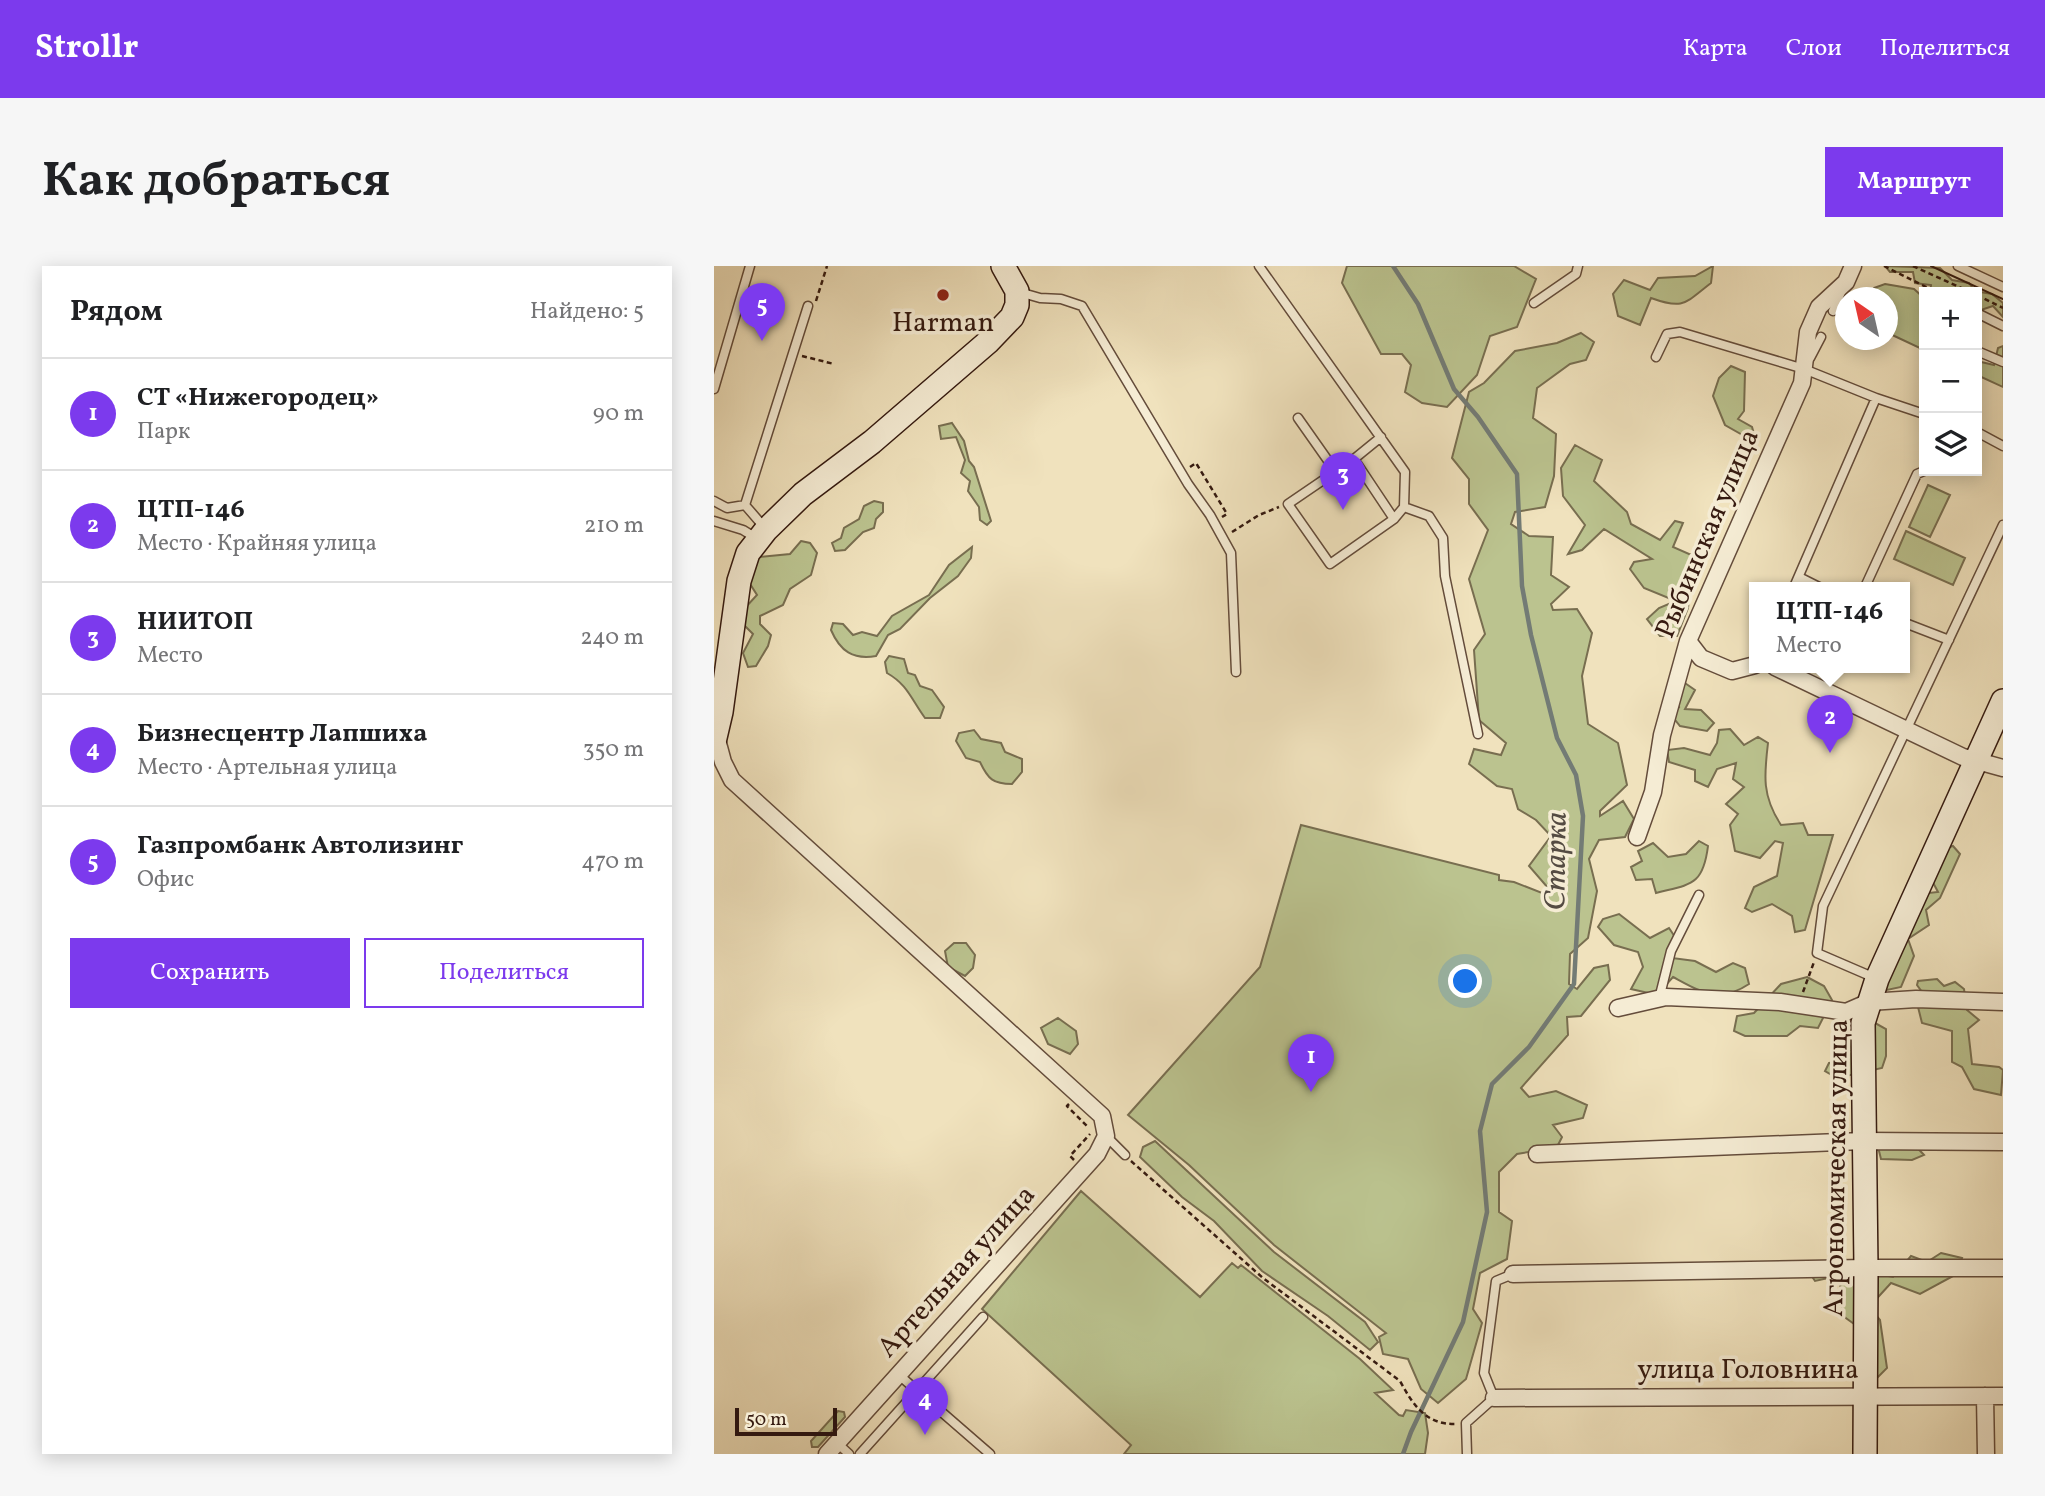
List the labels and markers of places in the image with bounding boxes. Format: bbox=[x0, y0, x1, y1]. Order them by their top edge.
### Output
pin: 5 bbox=[739, 283, 785, 341]
marker: Harman bbox=[935, 287, 951, 303]
place label: Harman bbox=[892, 304, 994, 343]
pin: 3 bbox=[1320, 452, 1366, 510]
pin: 2 bbox=[1807, 695, 1853, 753]
pin: 1 bbox=[1288, 1034, 1334, 1092]
pin: 4 bbox=[902, 1377, 948, 1435]

